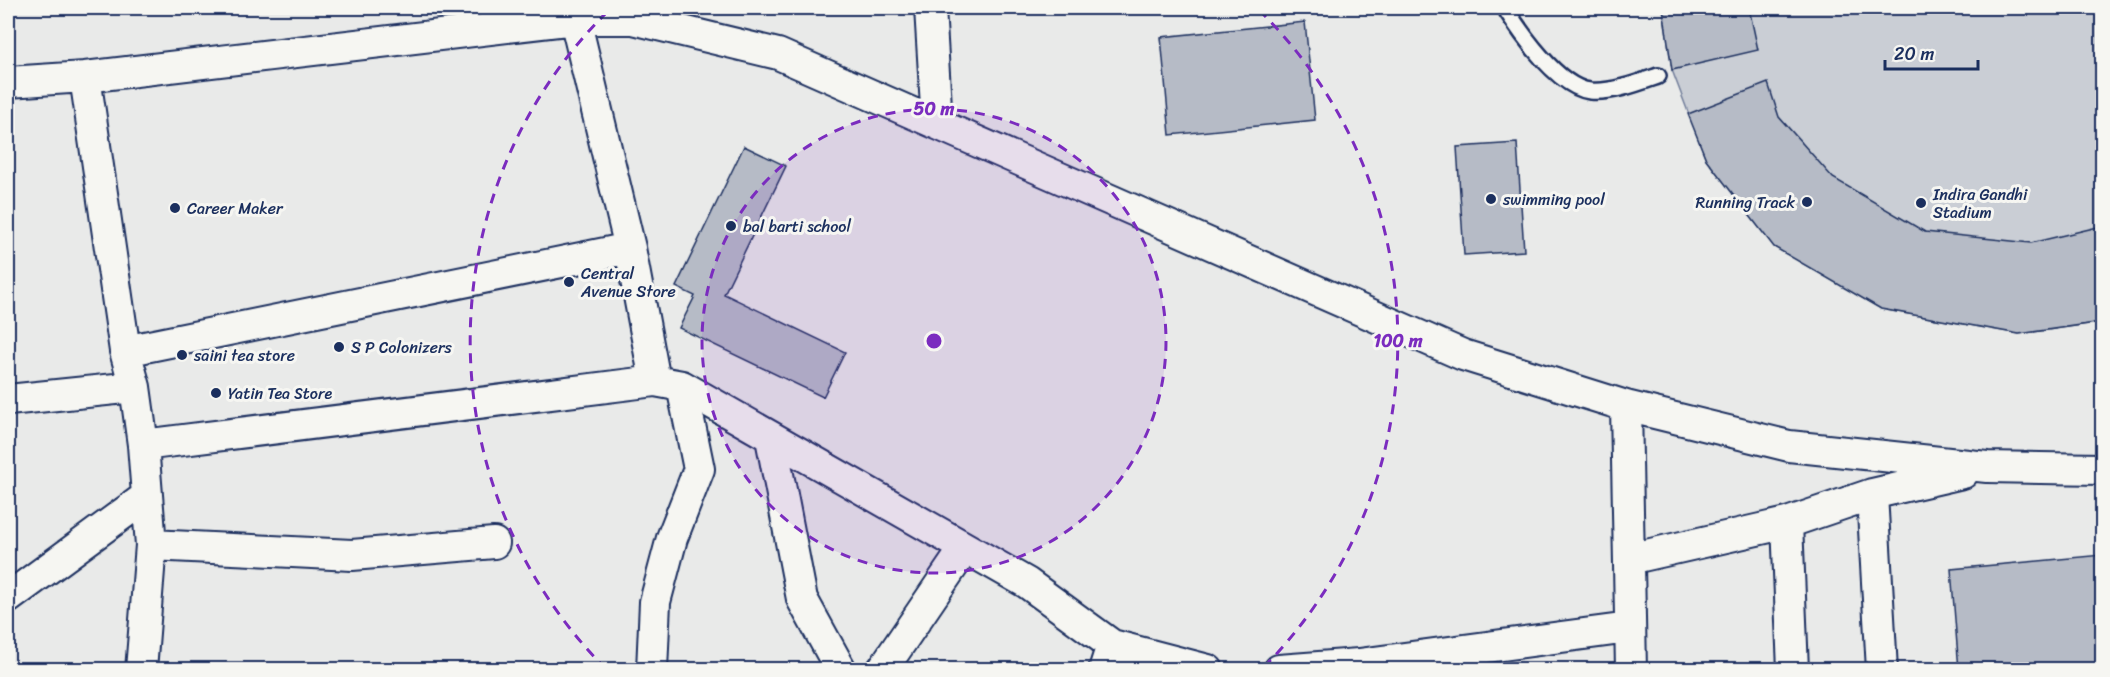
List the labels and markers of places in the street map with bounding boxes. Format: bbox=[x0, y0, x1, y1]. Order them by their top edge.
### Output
place label: Indira Gandhi Stadium bbox=[1932, 180, 2028, 227]
place label: swimming pool bbox=[1502, 185, 1605, 214]
place label: Running Track bbox=[1696, 188, 1795, 217]
marker: swimming pool bbox=[1484, 192, 1498, 206]
place label: Career Maker bbox=[187, 194, 284, 223]
marker: Running Track bbox=[1800, 195, 1814, 209]
marker: Indira Gandhi Stadium bbox=[1914, 196, 1928, 210]
marker: Career Maker bbox=[168, 201, 182, 215]
place label: bal barti school bbox=[743, 212, 851, 241]
marker: bal barti school bbox=[724, 219, 738, 233]
place label: Central Avenue Store bbox=[580, 259, 676, 306]
marker: Central Avenue Store bbox=[562, 275, 576, 289]
centre of rings bbox=[924, 331, 944, 351]
place label: S P Colonizers bbox=[351, 333, 453, 362]
marker: S P Colonizers bbox=[332, 340, 346, 354]
place label: saini tea store bbox=[193, 341, 295, 370]
marker: saini tea store bbox=[175, 348, 189, 362]
place label: Yatin Tea Store bbox=[228, 379, 333, 408]
marker: Yatin Tea Store bbox=[209, 386, 223, 400]

